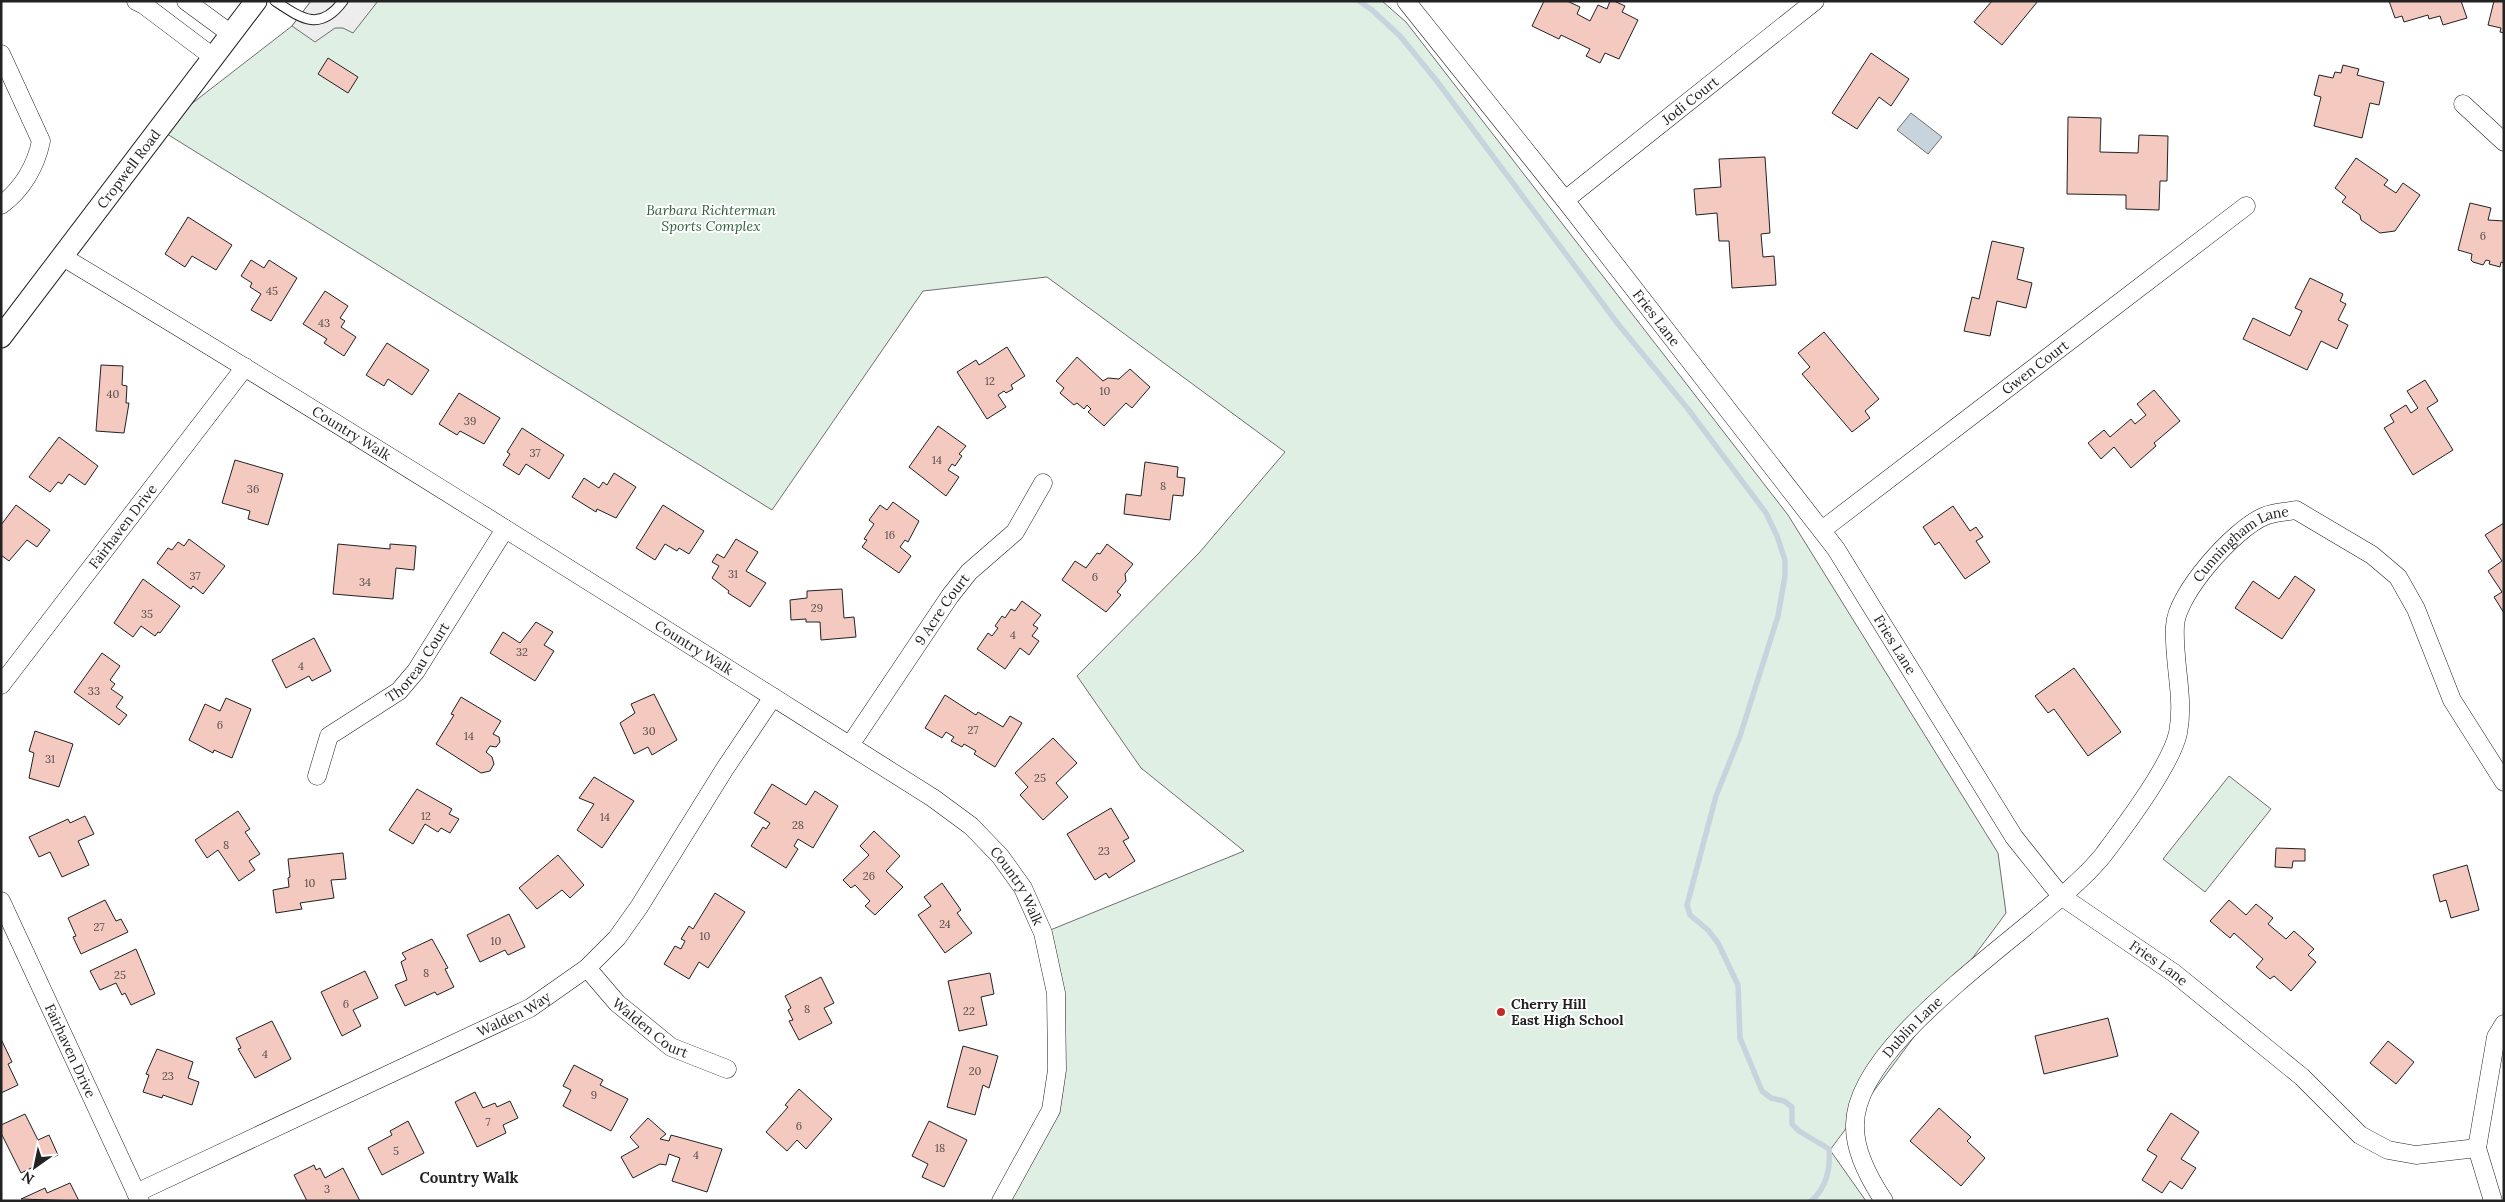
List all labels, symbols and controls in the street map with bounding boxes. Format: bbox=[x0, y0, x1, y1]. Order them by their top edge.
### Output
street label: Jodi Court bbox=[1657, 72, 1723, 129]
street label: Cropwell Road bbox=[93, 126, 164, 212]
park label: Barbara Richterman Sports Complex bbox=[646, 201, 776, 235]
house number: 6 bbox=[2480, 229, 2486, 243]
house number: 45 bbox=[266, 284, 278, 298]
street label: Fries Lane bbox=[1629, 286, 1684, 350]
house number: 43 bbox=[318, 316, 330, 330]
street label: Gwen Court bbox=[1998, 336, 2072, 399]
house number: 12 bbox=[985, 374, 995, 388]
house number: 10 bbox=[1100, 384, 1111, 398]
house number: 40 bbox=[107, 387, 120, 401]
street label: Country Walk bbox=[309, 402, 395, 465]
house number: 39 bbox=[464, 414, 476, 428]
house number: 37 bbox=[530, 446, 540, 460]
house number: 14 bbox=[932, 453, 942, 467]
house number: 8 bbox=[1160, 479, 1166, 493]
street label: Fairhaven Drive bbox=[85, 480, 161, 572]
house number: 36 bbox=[247, 482, 259, 496]
street label: Cunningham Lane bbox=[2189, 502, 2290, 586]
house number: 16 bbox=[885, 528, 895, 542]
house number: 31 bbox=[728, 567, 738, 581]
house number: 37 bbox=[190, 569, 200, 583]
street label: 9 Acre Court bbox=[911, 569, 974, 648]
house number: 6 bbox=[1092, 570, 1098, 584]
house number: 34 bbox=[359, 575, 371, 589]
house number: 29 bbox=[811, 601, 823, 615]
house number: 35 bbox=[141, 607, 153, 621]
street label: Fries Lane bbox=[1870, 611, 1921, 678]
street label: Country Walk bbox=[651, 616, 737, 679]
street label: Thoreau Court bbox=[382, 618, 454, 706]
house number: 4 bbox=[1010, 628, 1016, 642]
house number: 32 bbox=[516, 645, 528, 659]
house number: 4 bbox=[298, 659, 304, 673]
house number: 33 bbox=[88, 684, 100, 698]
house number: 6 bbox=[217, 718, 223, 732]
house number: 27 bbox=[968, 723, 978, 737]
house number: 30 bbox=[643, 724, 656, 738]
house number: 14 bbox=[464, 729, 474, 743]
house number: 31 bbox=[45, 752, 55, 766]
house number: 25 bbox=[1034, 771, 1046, 785]
house number: 12 bbox=[421, 809, 431, 823]
house number: 14 bbox=[600, 810, 610, 824]
house number: 28 bbox=[792, 818, 804, 832]
house number: 8 bbox=[223, 838, 229, 852]
street label: Country Walk bbox=[986, 842, 1048, 929]
house number: 23 bbox=[1098, 844, 1110, 858]
house number: 26 bbox=[863, 869, 875, 883]
house number: 10 bbox=[305, 876, 316, 890]
house number: 24 bbox=[939, 917, 951, 931]
house number: 27 bbox=[94, 920, 104, 934]
house number: 10 bbox=[700, 929, 711, 943]
house number: 10 bbox=[491, 934, 502, 948]
street label: Fries Lane bbox=[2126, 936, 2192, 990]
house number: 8 bbox=[423, 966, 429, 980]
house number: 25 bbox=[114, 968, 126, 982]
street label: Walden Way bbox=[474, 987, 554, 1041]
street label: Dublin Lane bbox=[1878, 992, 1946, 1061]
street label: Walden Court bbox=[609, 994, 691, 1062]
place label: Cherry Hill East High School bbox=[1511, 995, 1624, 1029]
house number: 6 bbox=[343, 997, 349, 1011]
street label: Fairhaven Drive bbox=[41, 1001, 100, 1101]
house number: 8 bbox=[804, 1002, 810, 1016]
house number: 22 bbox=[963, 1004, 975, 1018]
marker: Cherry Hill East High School bbox=[1495, 1006, 1507, 1018]
house number: 4 bbox=[262, 1047, 268, 1061]
house number: 20 bbox=[969, 1064, 982, 1078]
house number: 23 bbox=[162, 1069, 174, 1083]
house number: 9 bbox=[591, 1088, 597, 1102]
house number: 7 bbox=[485, 1115, 491, 1129]
house number: 6 bbox=[796, 1119, 802, 1133]
house number: 18 bbox=[935, 1141, 945, 1155]
north arrow bbox=[10, 1142, 60, 1192]
house number: 5 bbox=[393, 1144, 399, 1158]
house number: 4 bbox=[693, 1148, 699, 1162]
text: N bbox=[18, 1167, 37, 1188]
district label: Country Walk bbox=[419, 1168, 519, 1187]
house number: 3 bbox=[324, 1182, 330, 1196]

